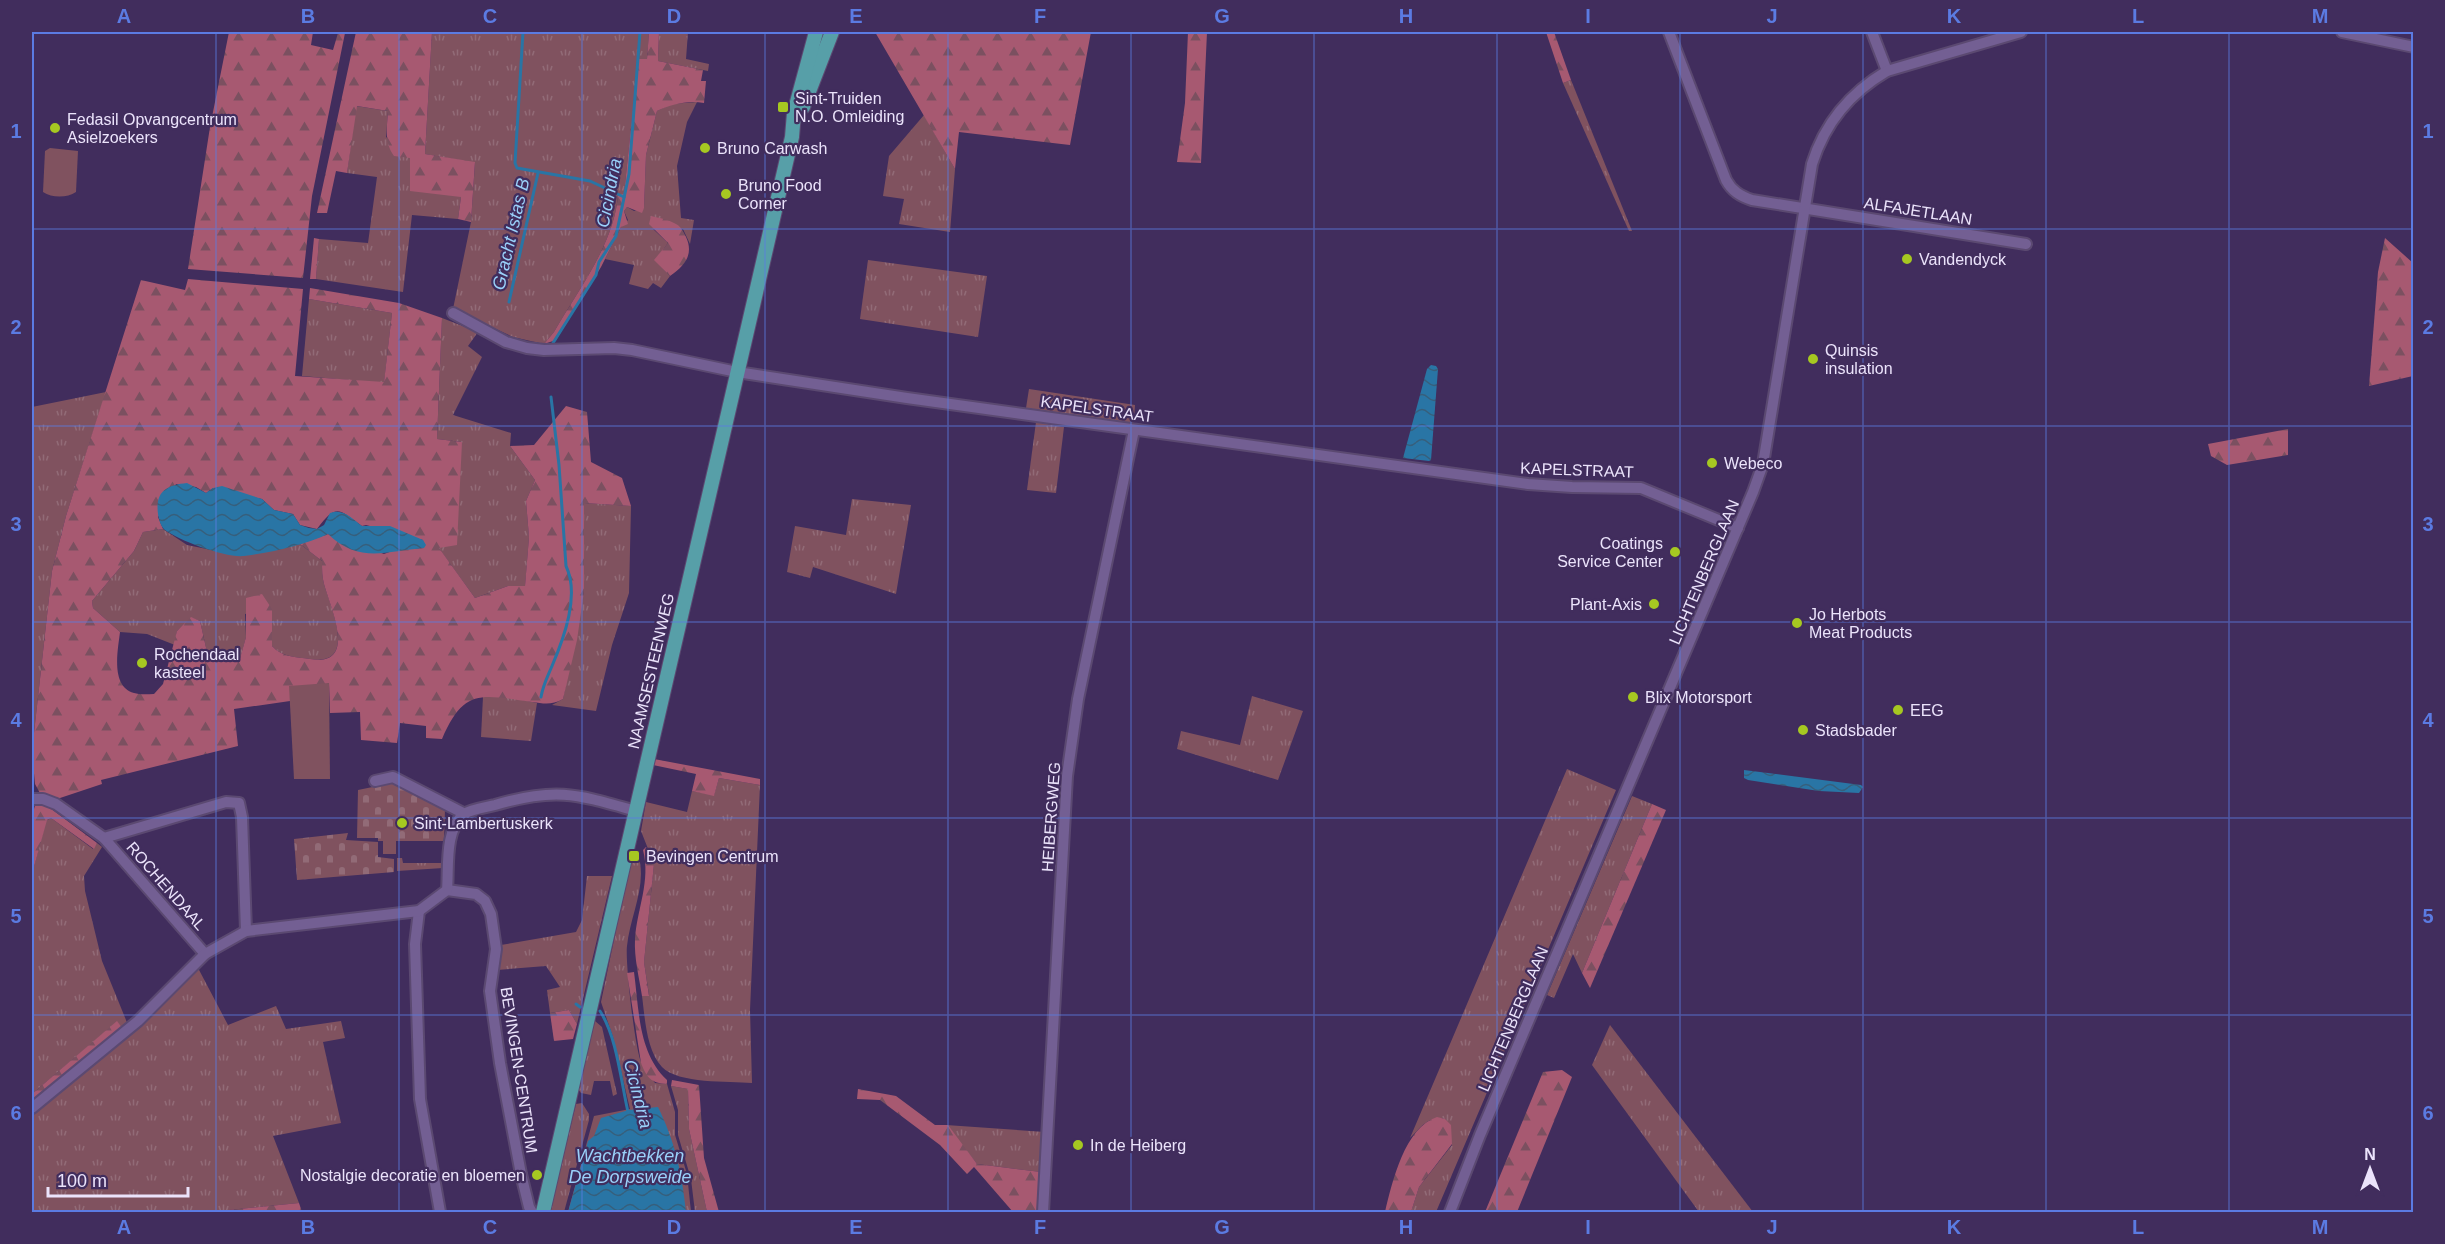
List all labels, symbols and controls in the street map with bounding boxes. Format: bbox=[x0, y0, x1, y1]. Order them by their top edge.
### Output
text: A bbox=[117, 5, 131, 27]
text: B bbox=[301, 5, 315, 27]
text: C bbox=[483, 5, 497, 27]
text: D bbox=[667, 5, 681, 27]
text: E bbox=[849, 5, 863, 27]
text: F bbox=[1034, 5, 1046, 27]
text: G bbox=[1214, 5, 1230, 27]
text: H bbox=[1399, 5, 1413, 27]
text: I bbox=[1585, 5, 1591, 27]
text: J bbox=[1766, 5, 1778, 27]
text: K bbox=[1947, 5, 1962, 27]
text: L bbox=[2132, 5, 2144, 27]
text: M bbox=[2312, 5, 2328, 27]
place label: Sint-Truiden N.O. Omleiding bbox=[795, 90, 904, 125]
marker: Sint-Truiden N.O. Omleiding bbox=[776, 100, 790, 114]
place label: Fedasil Opvangcentrum Asielzoekers bbox=[67, 111, 237, 146]
text: 1 bbox=[10, 120, 22, 142]
text: 1 bbox=[2422, 120, 2434, 142]
marker: Fedasil Opvangcentrum Asielzoekers bbox=[48, 121, 62, 135]
place label: Bruno Carwash bbox=[717, 140, 827, 157]
marker: Bruno Carwash bbox=[698, 141, 712, 155]
water label: Cicindria bbox=[593, 157, 625, 229]
water label: Gracht Istas B bbox=[488, 176, 534, 292]
place label: Bruno Food Corner bbox=[738, 177, 822, 212]
marker: Bruno Food Corner bbox=[719, 187, 733, 201]
street label: ALFAJETLAAN bbox=[1863, 194, 1973, 228]
place label: Vandendyck bbox=[1919, 251, 2007, 268]
marker: Vandendyck bbox=[1900, 252, 1914, 266]
text: 2 bbox=[10, 316, 22, 338]
text: 2 bbox=[2422, 316, 2434, 338]
place label: Quinsis insulation bbox=[1825, 342, 1893, 377]
marker: Quinsis insulation bbox=[1806, 352, 1820, 366]
street label: KAPELSTRAAT bbox=[1040, 393, 1155, 425]
place label: Webeco bbox=[1724, 455, 1783, 472]
marker: Webeco bbox=[1705, 456, 1719, 470]
street label: KAPELSTRAAT bbox=[1520, 460, 1634, 480]
street label: LICHTENBERGLAAN bbox=[1666, 497, 1742, 647]
text: 3 bbox=[10, 513, 22, 535]
text: 3 bbox=[2422, 513, 2434, 535]
place label: Coatings Service Center bbox=[1557, 535, 1664, 570]
marker: Coatings Service Center bbox=[1668, 545, 1682, 559]
street label: NAAMSESTEENWEG bbox=[625, 592, 677, 750]
place label: Plant-Axis bbox=[1570, 596, 1642, 613]
marker: Plant-Axis bbox=[1647, 597, 1661, 611]
place label: Jo Herbots Meat Products bbox=[1809, 606, 1912, 641]
marker: Jo Herbots Meat Products bbox=[1790, 616, 1804, 630]
place label: Rochendaal kasteel bbox=[154, 646, 239, 681]
marker: Rochendaal kasteel bbox=[135, 656, 149, 670]
place label: Blix Motorsport bbox=[1645, 689, 1752, 706]
marker: Blix Motorsport bbox=[1626, 690, 1640, 704]
place label: EEG bbox=[1910, 702, 1944, 719]
marker: EEG bbox=[1891, 703, 1905, 717]
text: 4 bbox=[10, 709, 22, 731]
text: 4 bbox=[2422, 709, 2434, 731]
place label: Stadsbader bbox=[1815, 722, 1898, 739]
marker: Stadsbader bbox=[1796, 723, 1810, 737]
street label: HEIBERGWEG bbox=[1039, 761, 1063, 873]
place label: Sint-Lambertuskerk bbox=[414, 815, 554, 832]
marker: Sint-Lambertuskerk bbox=[395, 816, 409, 830]
street label: ROCHENDAAL bbox=[123, 838, 209, 934]
place label: Bevingen Centrum bbox=[646, 848, 779, 865]
marker: Bevingen Centrum bbox=[627, 849, 641, 863]
text: 5 bbox=[10, 905, 22, 927]
text: 5 bbox=[2422, 905, 2434, 927]
street label: LICHTENBERGLAAN bbox=[1475, 944, 1551, 1094]
street label: BEVINGEN-CENTRUM bbox=[497, 986, 541, 1154]
water label: Cicindria bbox=[620, 1058, 656, 1130]
text: 6 bbox=[10, 1102, 22, 1124]
text: 6 bbox=[2422, 1102, 2434, 1124]
place label: In de Heiberg bbox=[1090, 1137, 1186, 1154]
marker: In de Heiberg bbox=[1071, 1138, 1085, 1152]
north arrow bbox=[2340, 1139, 2400, 1199]
water label: Wachtbekken De Dorpsweide bbox=[568, 1146, 692, 1187]
text: N bbox=[2364, 1146, 2376, 1163]
scale bar bbox=[48, 1160, 188, 1198]
place label: Nostalgie decoratie en bloemen bbox=[300, 1167, 525, 1184]
marker: Nostalgie decoratie en bloemen bbox=[530, 1168, 544, 1182]
text: 100 m bbox=[57, 1171, 107, 1191]
text: A bbox=[117, 1216, 131, 1238]
text: B bbox=[301, 1216, 315, 1238]
text: C bbox=[483, 1216, 497, 1238]
text: D bbox=[667, 1216, 681, 1238]
text: E bbox=[849, 1216, 863, 1238]
text: F bbox=[1034, 1216, 1046, 1238]
text: G bbox=[1214, 1216, 1230, 1238]
text: H bbox=[1399, 1216, 1413, 1238]
text: I bbox=[1585, 1216, 1591, 1238]
text: J bbox=[1766, 1216, 1778, 1238]
text: K bbox=[1947, 1216, 1962, 1238]
text: L bbox=[2132, 1216, 2144, 1238]
text: M bbox=[2312, 1216, 2328, 1238]

